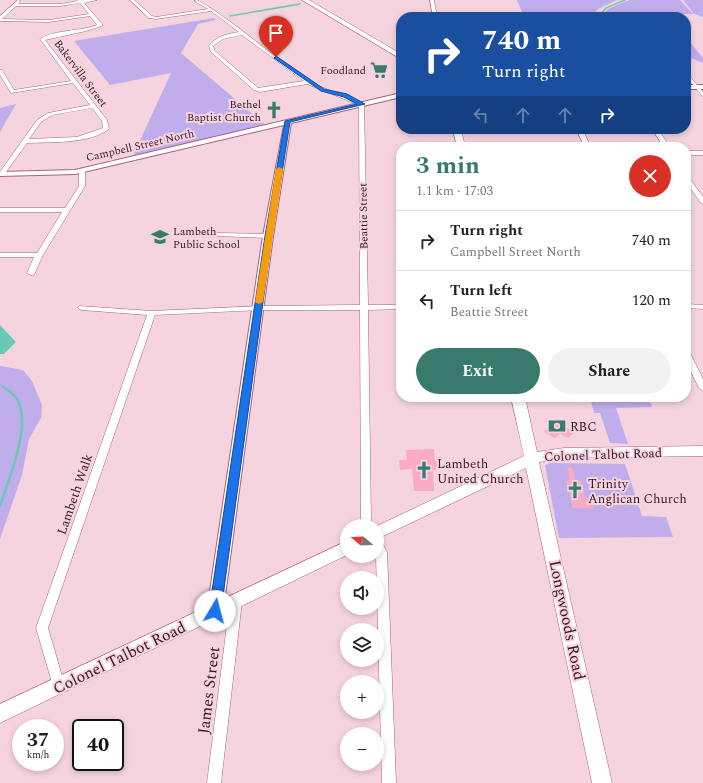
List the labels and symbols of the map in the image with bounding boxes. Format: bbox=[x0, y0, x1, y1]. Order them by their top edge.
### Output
pin bbox=[259, 16, 293, 57]
street label: Bakervilla Street bbox=[50, 36, 112, 111]
supermarket icon: Foodland bbox=[369, 60, 389, 80]
place label: Foodland bbox=[320, 62, 366, 79]
place label: Bethel Baptist Church bbox=[187, 96, 261, 126]
church icon: Bethel Baptist Church bbox=[264, 100, 284, 120]
street label: Campbell Street North bbox=[84, 125, 196, 166]
street label: Beattie Street bbox=[354, 183, 373, 249]
place label: Lambeth Public School bbox=[173, 223, 240, 253]
school or university icon: Lambeth Public School bbox=[150, 227, 170, 247]
bank icon: RBC bbox=[547, 416, 567, 436]
place label: RBC bbox=[570, 417, 597, 437]
street label: Colonel Talbot Road bbox=[544, 443, 662, 467]
street label: Lambeth Walk bbox=[52, 451, 98, 538]
place label: Lambeth United Church bbox=[437, 454, 524, 489]
church icon: Lambeth United Church bbox=[414, 460, 434, 480]
place label: Trinity Anglican Church bbox=[588, 474, 687, 509]
church icon: Trinity Anglican Church bbox=[565, 480, 585, 500]
north arrow bbox=[340, 519, 384, 563]
street label: Longwoods Road bbox=[543, 558, 591, 682]
position arrow bbox=[194, 590, 236, 632]
street label: Colonel Talbot Road bbox=[49, 615, 190, 701]
street label: James Street bbox=[192, 645, 226, 735]
speed limit sign: 40 bbox=[72, 719, 124, 771]

